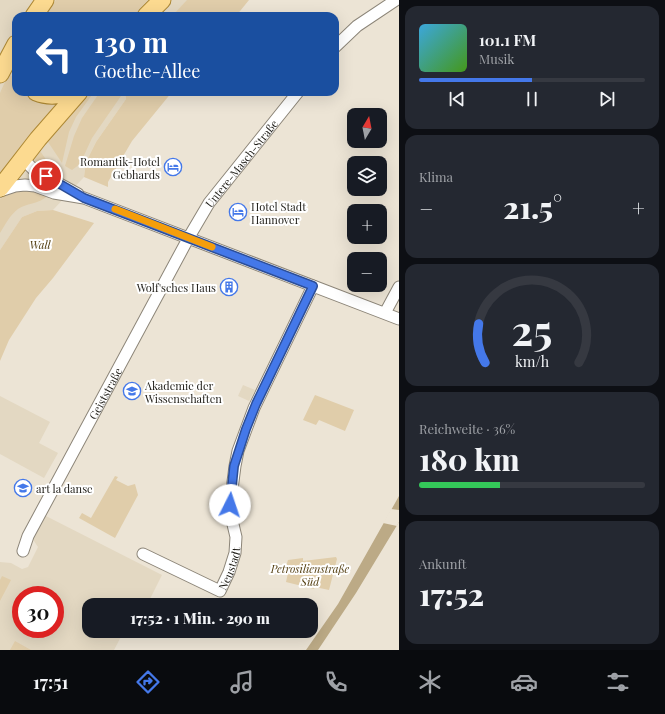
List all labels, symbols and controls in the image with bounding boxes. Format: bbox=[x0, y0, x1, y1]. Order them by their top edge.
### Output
text: 130 m bbox=[94, 23, 168, 60]
icon: left bbox=[28, 28, 80, 80]
text: 101.1 FM bbox=[479, 30, 536, 50]
text: Musik bbox=[479, 50, 515, 67]
text: Goethe-Allee bbox=[94, 59, 200, 83]
icon: previous bbox=[446, 88, 468, 110]
icon: pause bbox=[521, 88, 543, 110]
icon: next bbox=[596, 88, 618, 110]
north arrow bbox=[347, 108, 387, 148]
map controls bbox=[347, 108, 387, 292]
street label: Untere-Masch-Straße bbox=[201, 116, 281, 210]
place label: Romantik-Hotel Gebhards bbox=[80, 154, 160, 182]
button: layers bbox=[347, 156, 387, 196]
hotel icon: Romantik-Hotel Gebhards bbox=[163, 157, 183, 177]
pin bbox=[29, 159, 63, 193]
icon: arrive bbox=[35, 165, 57, 187]
text: Klima bbox=[419, 168, 453, 185]
text: 21.5° bbox=[503, 187, 562, 227]
text: − bbox=[419, 193, 433, 223]
text: + bbox=[632, 193, 645, 223]
place label: Hotel Stadt Hannover bbox=[251, 199, 306, 227]
hotel icon: Hotel Stadt Hannover bbox=[228, 202, 248, 222]
button: + bbox=[347, 204, 387, 244]
park label: Wall bbox=[29, 237, 52, 252]
button: − bbox=[347, 252, 387, 292]
building icon: Wolf'sches Haus bbox=[219, 277, 239, 297]
place label: Wolf'sches Haus bbox=[136, 280, 216, 295]
text: 25 bbox=[512, 301, 552, 356]
text: km/h bbox=[515, 352, 550, 371]
street label: Geiststraße bbox=[85, 364, 125, 422]
place label: Akademie der Wissenschaften bbox=[144, 378, 222, 406]
school or university icon: Akademie der Wissenschaften bbox=[122, 381, 142, 401]
text: Reichweite · 36% bbox=[419, 420, 515, 437]
text: 180 km bbox=[419, 439, 520, 479]
school or university icon: art la danse bbox=[13, 478, 33, 498]
place label: art la danse bbox=[36, 481, 93, 496]
position arrow bbox=[209, 484, 251, 526]
street label: Neustadt bbox=[214, 547, 243, 592]
text: Ankunft bbox=[419, 555, 466, 572]
park label: Petrosilienstraße Süd bbox=[270, 561, 350, 589]
text: 17:52 bbox=[419, 574, 484, 614]
speed limit sign: 30 bbox=[12, 586, 64, 638]
text: 17:52 · 1 Min. · 290 m bbox=[130, 608, 270, 628]
icon: directions bbox=[134, 668, 162, 696]
icon: music bbox=[228, 668, 256, 696]
icon: phone bbox=[322, 668, 350, 696]
icon: climate bbox=[416, 668, 444, 696]
icon: car bbox=[510, 668, 538, 696]
icon: filters bbox=[604, 668, 632, 696]
text: 17:51 bbox=[33, 670, 68, 694]

